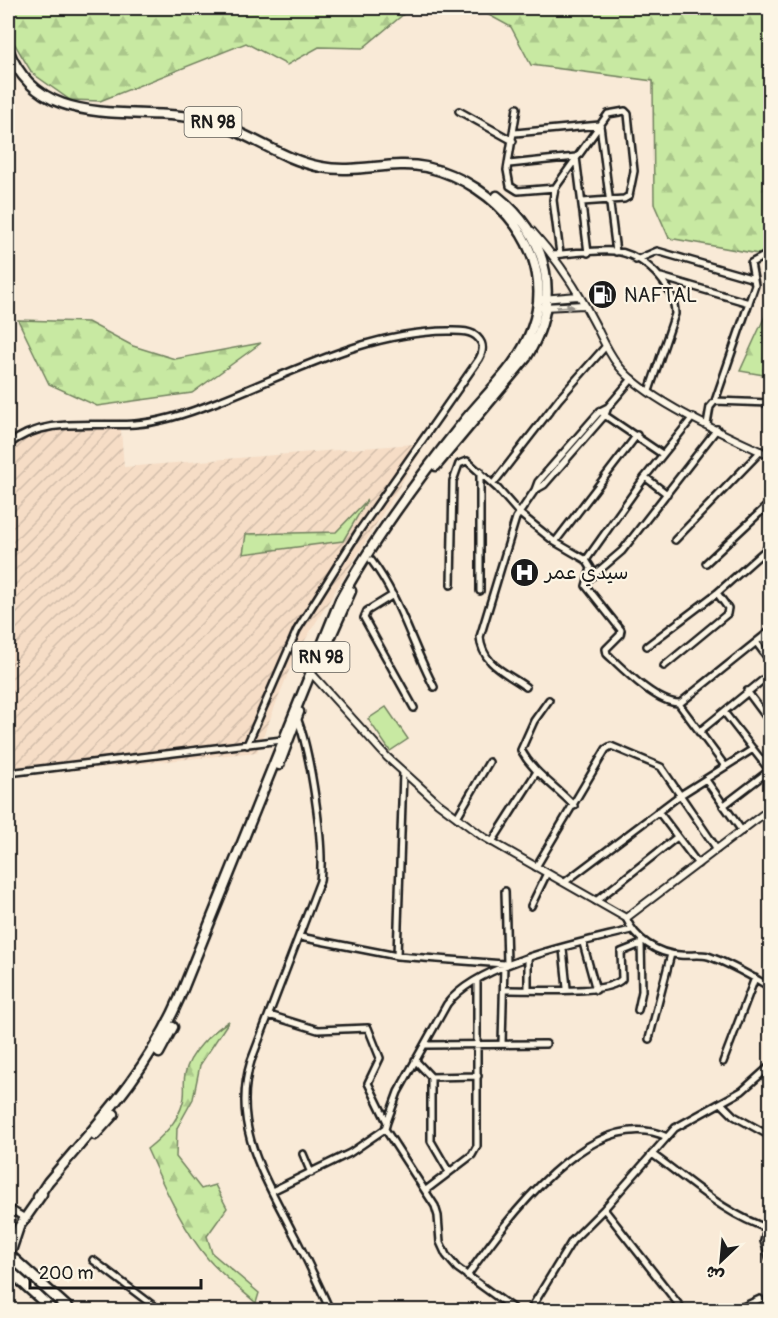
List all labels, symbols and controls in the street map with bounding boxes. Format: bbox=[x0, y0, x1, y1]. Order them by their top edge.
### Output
road number: RN 98 bbox=[184, 107, 242, 137]
fuel station icon: NAFTAL bbox=[587, 279, 619, 311]
place label: NAFTAL bbox=[624, 283, 697, 308]
one-way arrow bbox=[556, 302, 575, 311]
hospital icon: سيدي عمر bbox=[508, 556, 540, 588]
place label: سيدي عمر bbox=[543, 560, 628, 587]
road number: RN 98 bbox=[292, 642, 350, 672]
north arrow bbox=[691, 1231, 751, 1291]
scale bar bbox=[30, 1252, 201, 1290]
text: ش bbox=[703, 1261, 727, 1286]
text: 200 m bbox=[39, 1262, 94, 1285]

